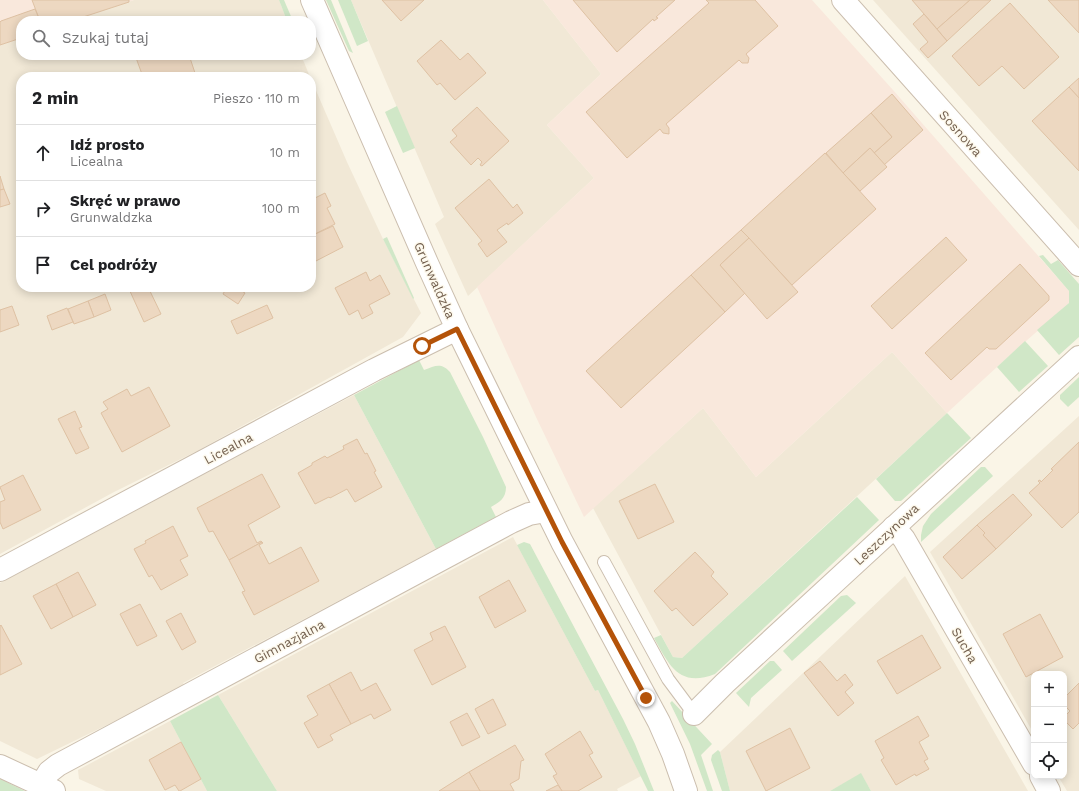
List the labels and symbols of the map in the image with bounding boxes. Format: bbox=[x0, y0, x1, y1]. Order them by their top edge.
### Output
street label: Sosnowa bbox=[936, 107, 986, 160]
street label: Grunwaldzka bbox=[411, 239, 458, 321]
route start bbox=[413, 337, 431, 355]
street label: Licealna bbox=[201, 429, 256, 467]
street label: Leszczynowa bbox=[851, 500, 922, 568]
street label: Gimnazjalna bbox=[251, 616, 328, 666]
street label: Sucha bbox=[948, 625, 981, 666]
route end bbox=[637, 689, 655, 707]

